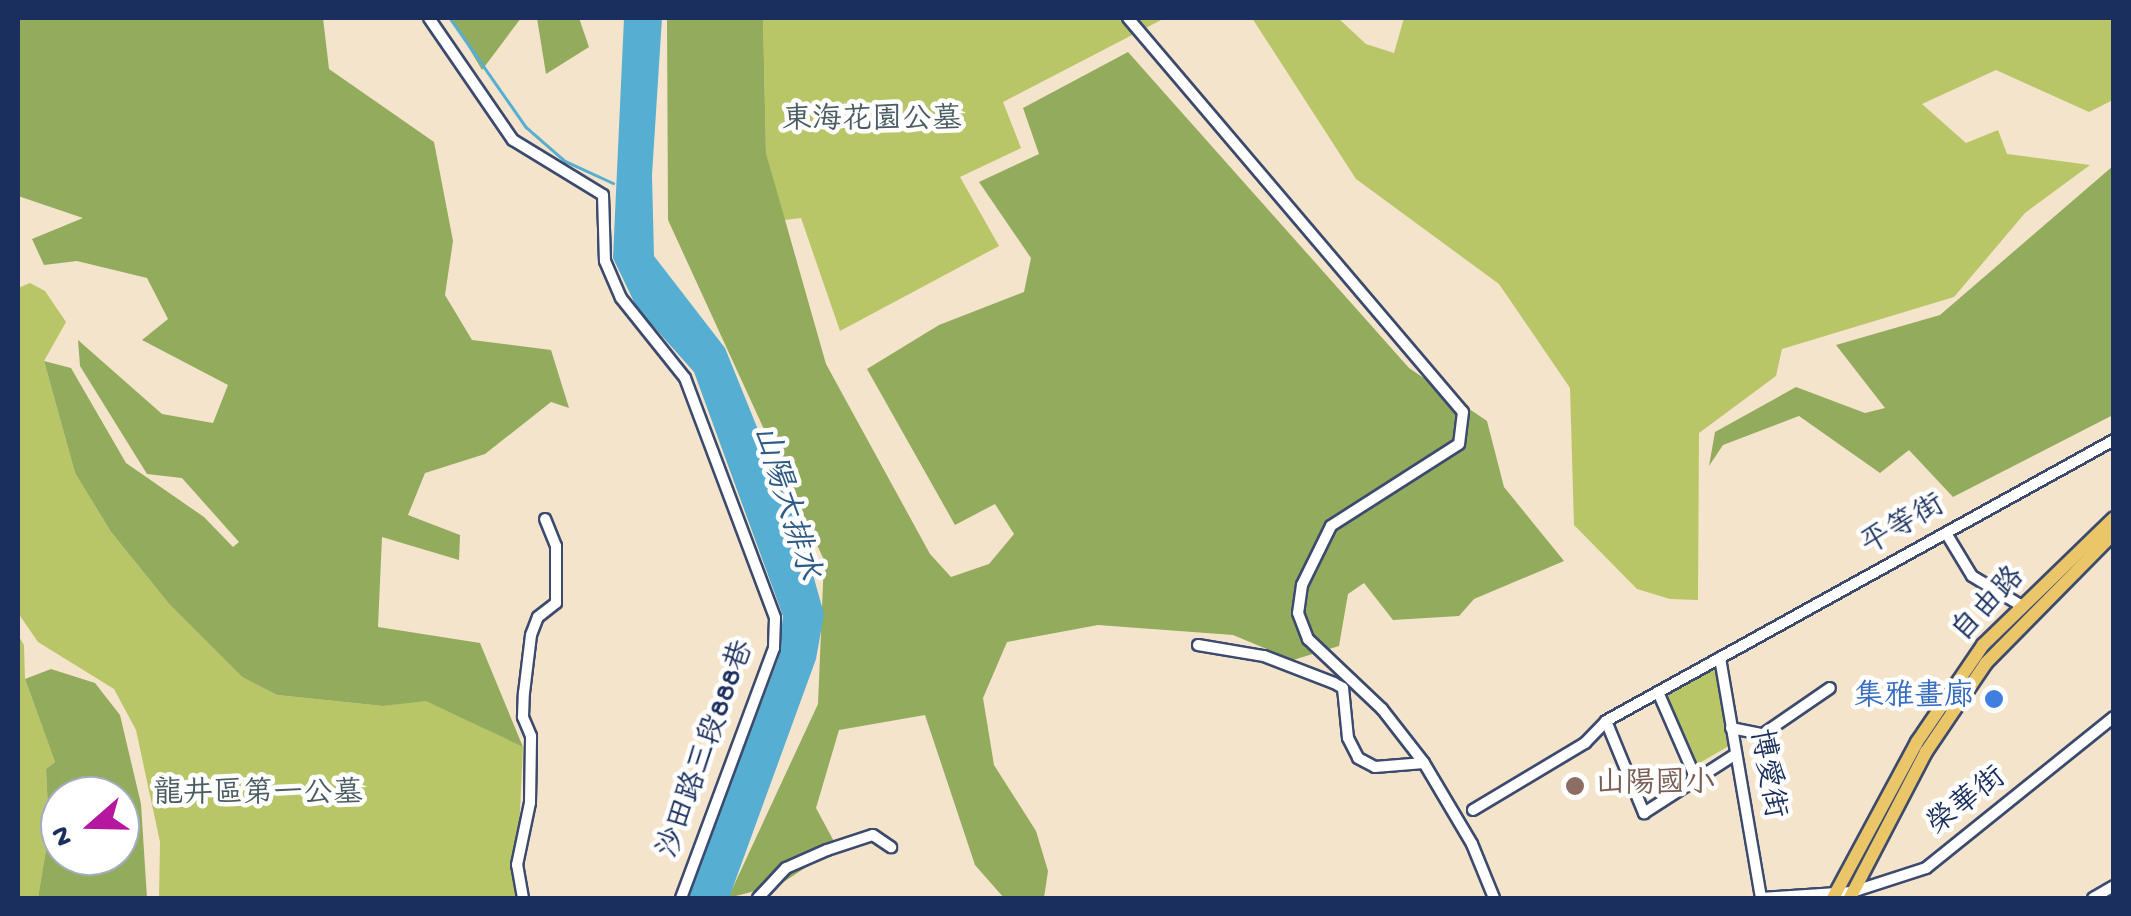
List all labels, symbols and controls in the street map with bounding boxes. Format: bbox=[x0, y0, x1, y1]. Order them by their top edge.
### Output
park label: 東海花園公墓 bbox=[782, 104, 962, 140]
water label: 山陽大排水 bbox=[742, 421, 826, 585]
street label: 平等街 bbox=[1856, 489, 1952, 565]
street label: 自由路 bbox=[1946, 561, 2034, 651]
street label: 沙田路三段888巷 bbox=[652, 636, 764, 864]
place label: 集雅畫廊 bbox=[1854, 681, 1974, 717]
marker: 集雅畫廊 bbox=[1983, 688, 2005, 710]
street label: 博愛街 bbox=[1739, 727, 1791, 821]
street label: 榮華街 bbox=[1921, 761, 2015, 845]
place label: 山陽國小 bbox=[1595, 768, 1715, 804]
marker: 山陽國小 bbox=[1564, 775, 1586, 797]
north arrow bbox=[40, 776, 140, 876]
park label: 龍井區第一公墓 bbox=[153, 778, 363, 814]
text: N bbox=[45, 822, 82, 850]

